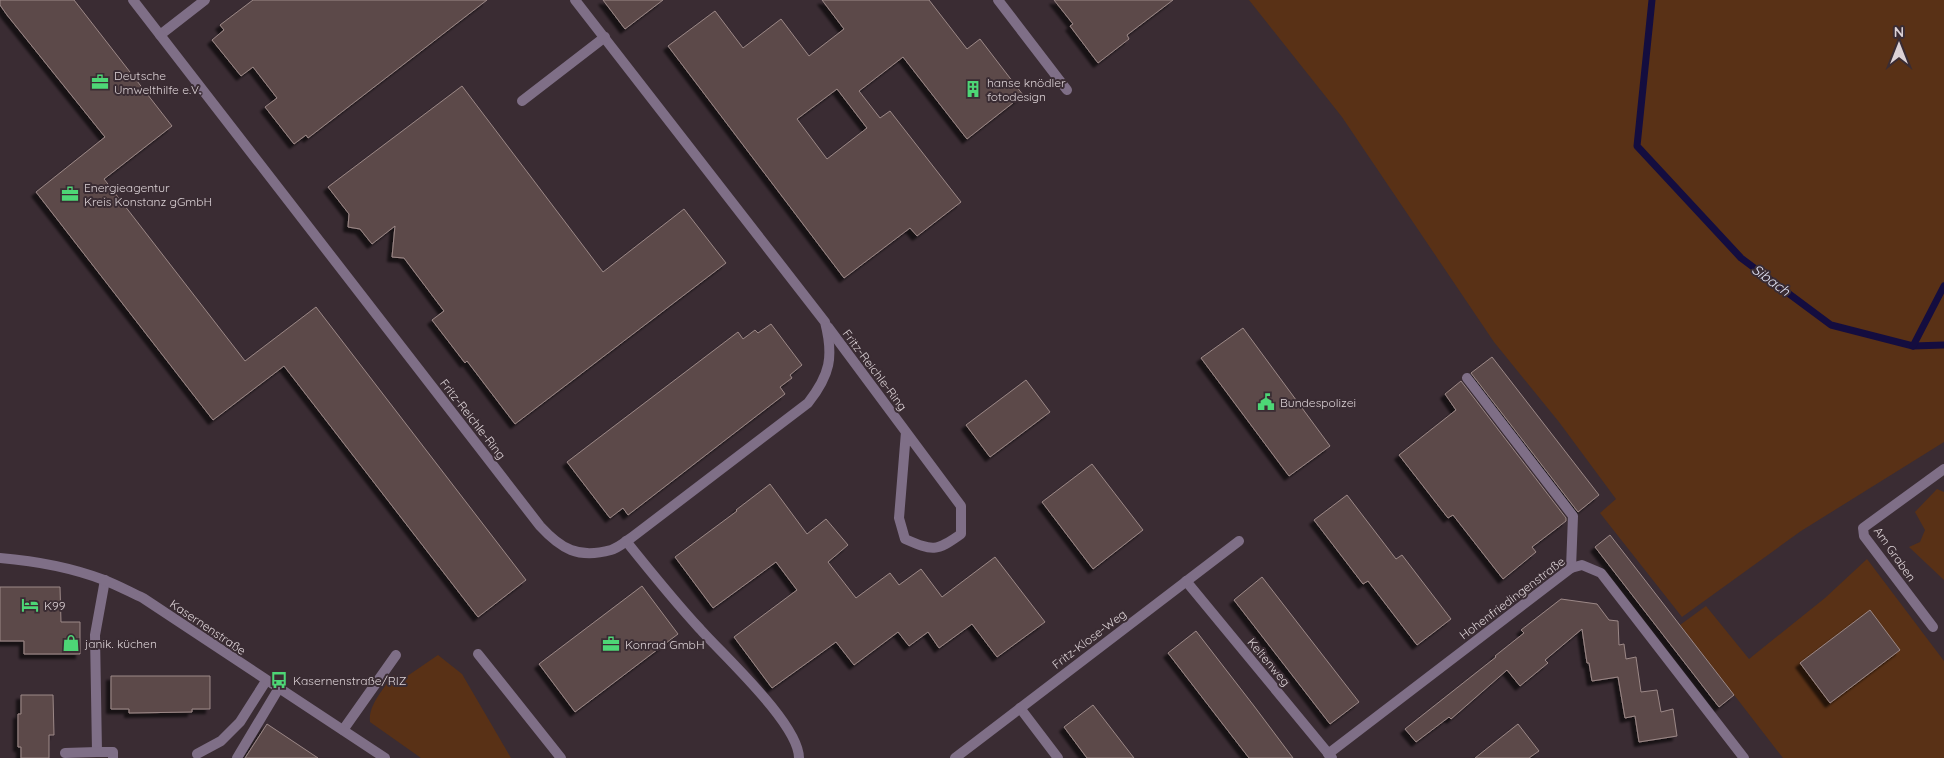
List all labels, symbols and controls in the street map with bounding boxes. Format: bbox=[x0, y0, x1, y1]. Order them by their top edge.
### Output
north arrow bbox=[1874, 20, 1924, 70]
text: N bbox=[1894, 23, 1904, 41]
place label: Deutsche Umwelthilfe e.V. bbox=[114, 68, 201, 97]
office icon: Deutsche Umwelthilfe e.V. bbox=[90, 72, 110, 92]
place label: hanse knödler fotodesign bbox=[987, 75, 1066, 104]
building icon: hanse knödler fotodesign bbox=[963, 79, 983, 99]
place label: Energieagentur Kreis Konstanz gGmbH bbox=[84, 180, 212, 209]
office icon: Energieagentur Kreis Konstanz gGmbH bbox=[60, 184, 80, 204]
water label: Sibach bbox=[1748, 260, 1795, 301]
street label: Fritz-Reichle-Ring bbox=[840, 326, 910, 414]
street label: Fritz-Reichle-Ring bbox=[437, 376, 509, 462]
public building icon: Bundespolizei bbox=[1256, 392, 1276, 412]
place label: Bundespolizei bbox=[1280, 395, 1356, 410]
street label: Am Graben bbox=[1871, 524, 1919, 584]
street label: Hohenfriedingenstraße bbox=[1456, 553, 1568, 642]
hotel icon: K99 bbox=[20, 595, 40, 615]
street label: Kasernenstraße bbox=[167, 596, 249, 658]
place label: K99 bbox=[44, 598, 66, 613]
street label: Fritz-Klose-Weg bbox=[1049, 606, 1129, 672]
shop icon: janik. küchen bbox=[61, 633, 81, 653]
office icon: Konrad GmbH bbox=[601, 634, 621, 654]
street label: Keltenweg bbox=[1245, 635, 1293, 689]
place label: janik. küchen bbox=[84, 636, 157, 651]
place label: Konrad GmbH bbox=[625, 637, 705, 652]
bus stop icon: Kasernenstraße/RIZ bbox=[269, 670, 289, 690]
place label: Kasernenstraße/RIZ bbox=[293, 673, 407, 688]

